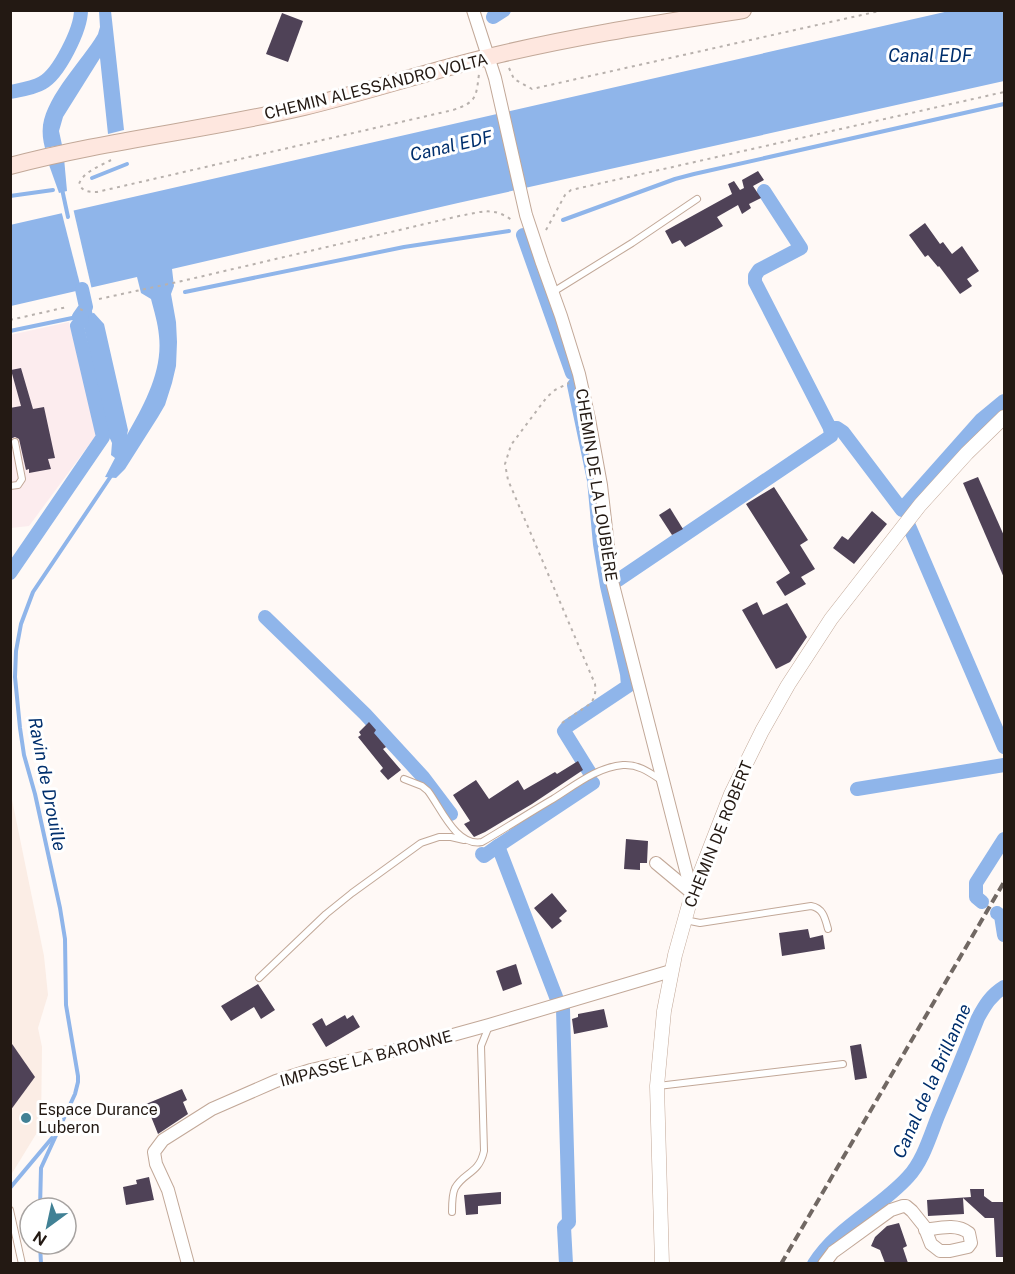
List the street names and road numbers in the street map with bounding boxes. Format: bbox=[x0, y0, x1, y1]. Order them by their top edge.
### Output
street label: CHEMIN ALESSANDRO VOLTA bbox=[262, 49, 490, 123]
street label: CHEMIN DE LA LOUBIÈRE bbox=[572, 387, 622, 583]
street label: CHEMIN DE ROBERT bbox=[680, 758, 757, 910]
street label: IMPASSE LA BARONNE bbox=[278, 1026, 454, 1091]

